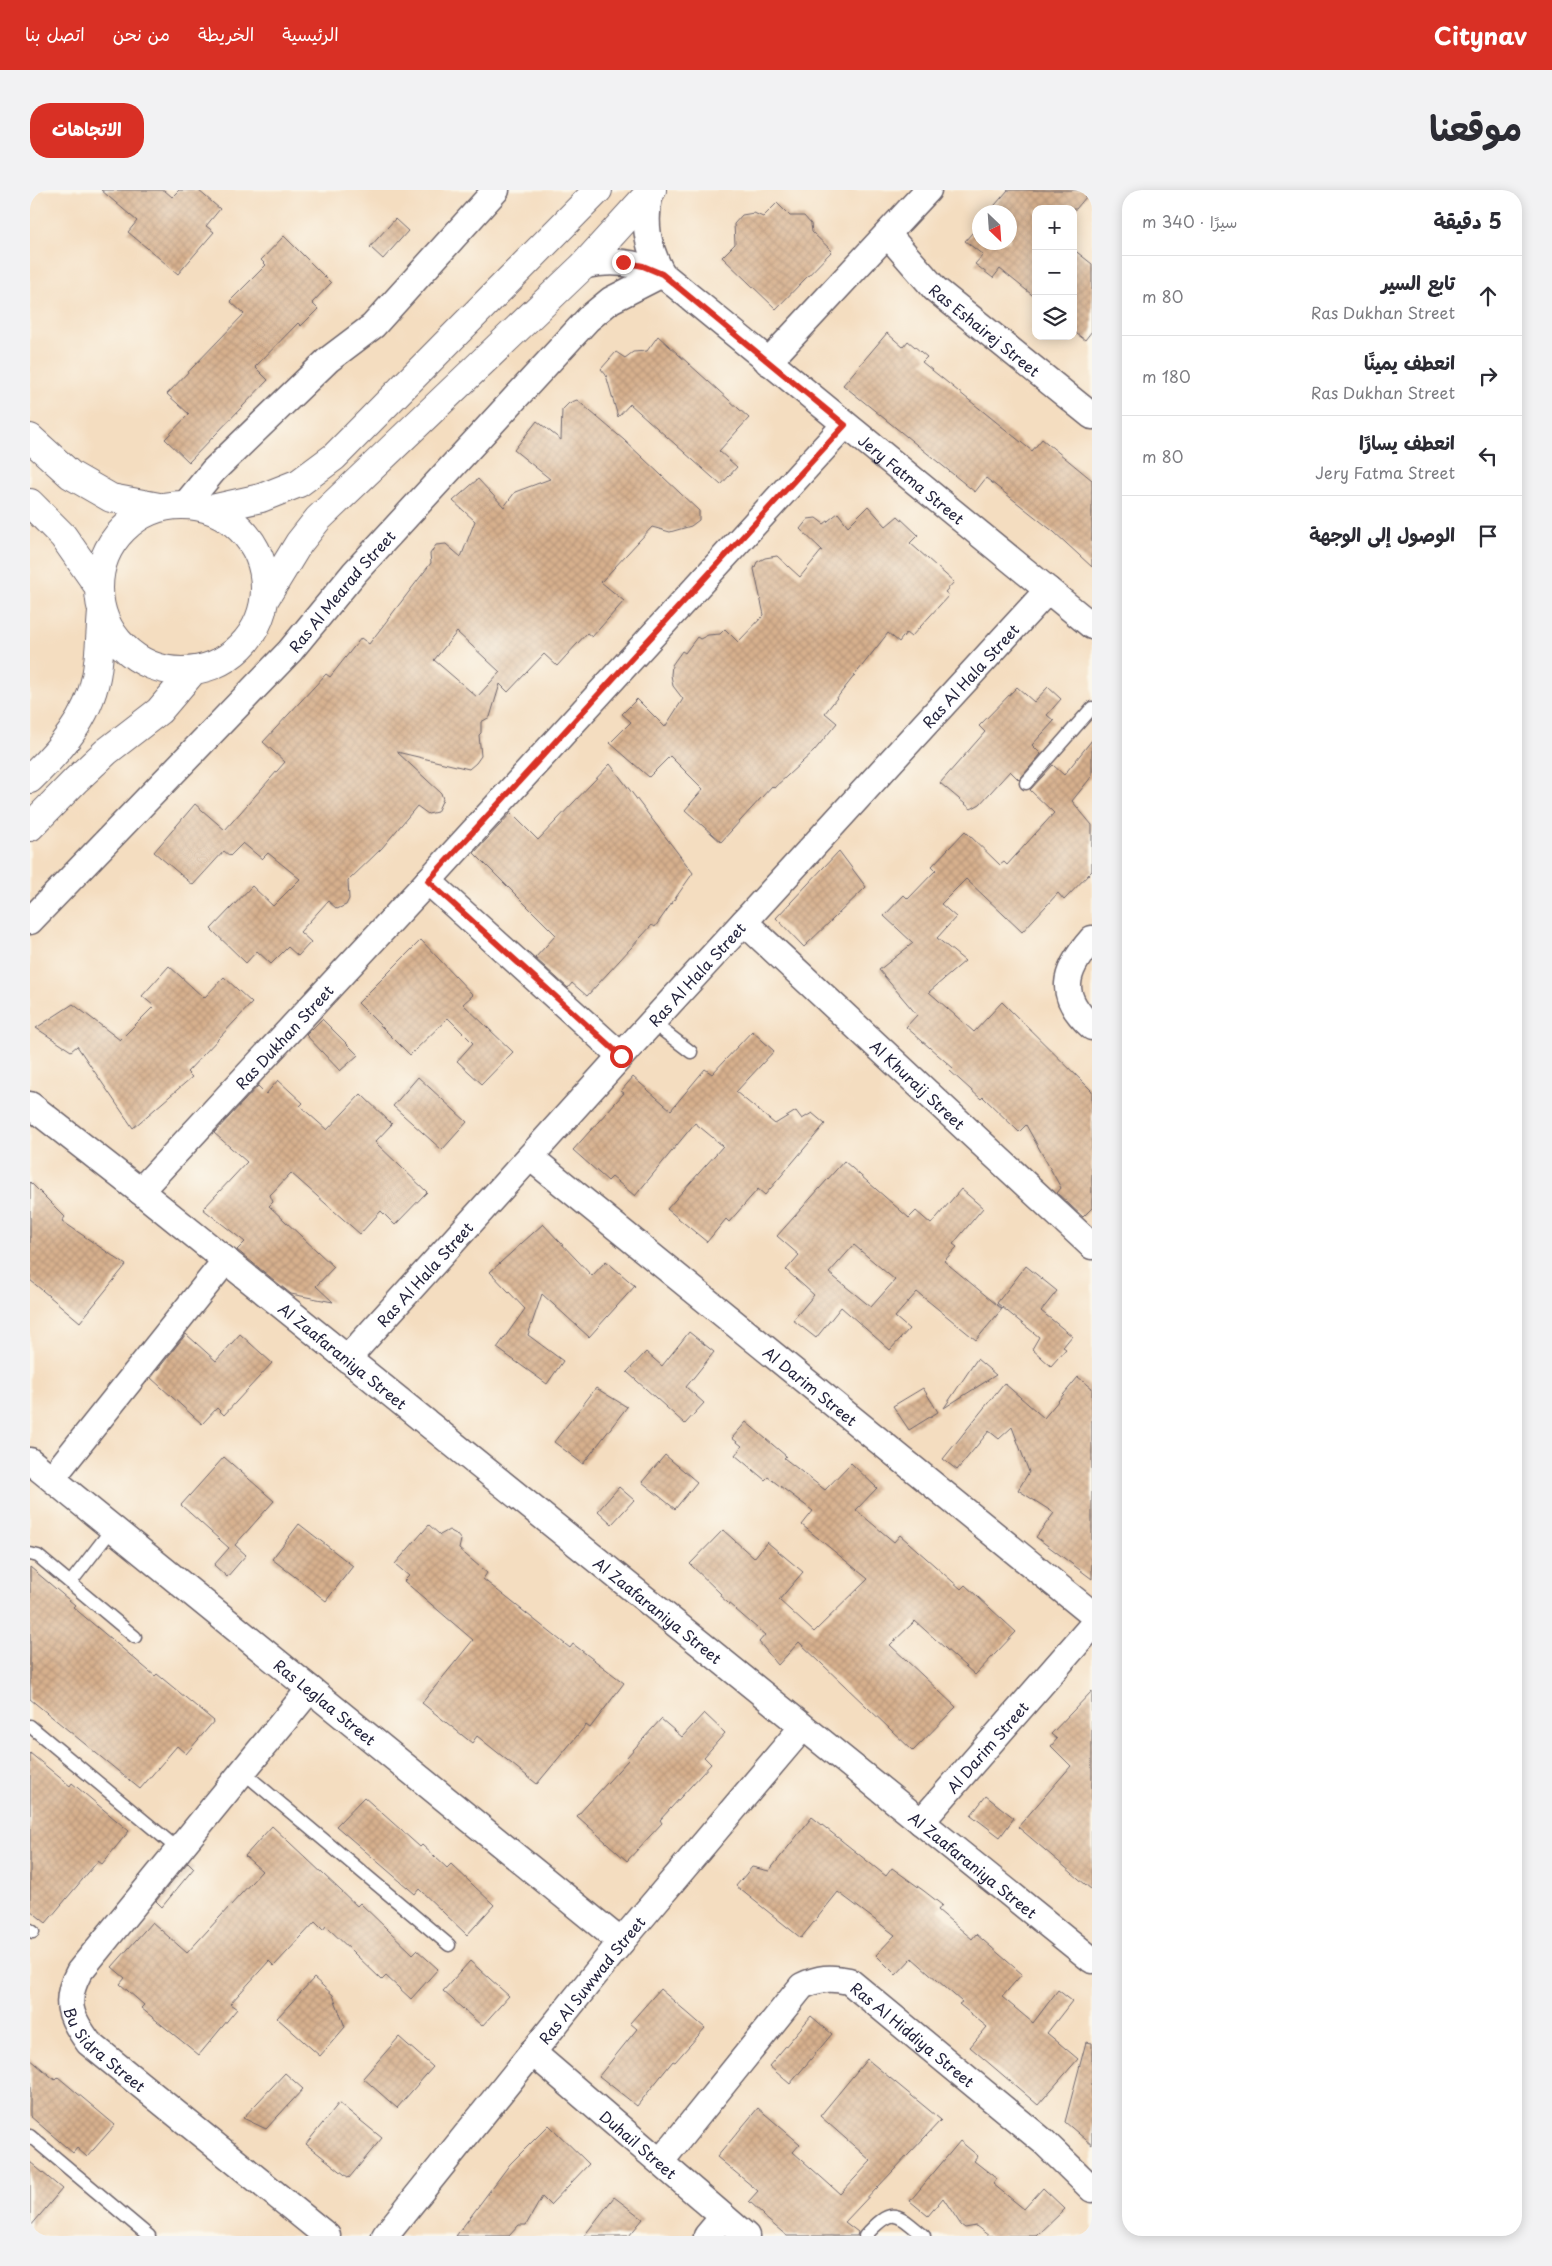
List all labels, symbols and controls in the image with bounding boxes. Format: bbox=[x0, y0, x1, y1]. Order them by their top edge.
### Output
text: Citynav bbox=[1434, 17, 1527, 53]
text: اتصل بنا bbox=[25, 20, 85, 47]
text: من نحن bbox=[113, 20, 170, 47]
text: الخريطة bbox=[198, 20, 254, 47]
text: الرئيسية bbox=[282, 20, 339, 47]
text: موقعنا bbox=[1429, 100, 1522, 153]
button: الاتجاهات bbox=[30, 103, 144, 158]
text: 5 دقيقة bbox=[1433, 204, 1502, 236]
north arrow bbox=[972, 205, 1017, 250]
map controls bbox=[1032, 205, 1077, 340]
button: + bbox=[1032, 205, 1077, 250]
text: سيرًا · 340 m bbox=[1142, 209, 1237, 233]
button: − bbox=[1032, 250, 1077, 295]
route end bbox=[612, 251, 635, 274]
text: تابع السير bbox=[1381, 268, 1455, 296]
street label: Ras Eshairej Street bbox=[925, 278, 1045, 381]
icon: ahead bbox=[1474, 282, 1502, 310]
text: 80 m bbox=[1142, 284, 1183, 308]
button: layers bbox=[1032, 295, 1077, 340]
text: Ras Dukhan Street bbox=[1311, 300, 1455, 324]
text: انعطف يمينًا bbox=[1364, 348, 1455, 376]
icon: right bbox=[1474, 362, 1502, 390]
text: 180 m bbox=[1142, 364, 1191, 388]
text: Ras Dukhan Street bbox=[1311, 380, 1455, 404]
street label: Jery Fatma Street bbox=[854, 428, 970, 529]
text: انعطف يسارًا bbox=[1359, 428, 1455, 456]
icon: left bbox=[1474, 442, 1502, 470]
text: 80 m bbox=[1142, 444, 1183, 468]
text: Jery Fatma Street bbox=[1315, 460, 1455, 484]
text: الوصول إلى الوجهة bbox=[1309, 520, 1455, 548]
icon: arrive bbox=[1474, 522, 1502, 550]
street label: Ras Al Mearad Street bbox=[282, 524, 400, 657]
street label: Ras Al Hala Street bbox=[916, 618, 1024, 733]
street label: Ras Al Hala Street bbox=[642, 916, 750, 1031]
street label: Ras Dukhan Street bbox=[229, 979, 338, 1094]
street label: Al Khuraij Street bbox=[866, 1034, 971, 1134]
route start bbox=[610, 1045, 633, 1068]
street label: Ras Al Hala Street bbox=[371, 1216, 478, 1331]
street label: Al Zaafaraniya Street bbox=[274, 1296, 412, 1414]
street label: Al Darim Street bbox=[759, 1340, 863, 1431]
street label: Al Zaafaraniya Street bbox=[589, 1551, 728, 1669]
street label: Ras Leglaa Street bbox=[270, 1653, 381, 1750]
street label: Al Darim Street bbox=[940, 1696, 1033, 1798]
street label: Al Zaafaraniya Street bbox=[904, 1805, 1043, 1923]
street label: Ras Al Suwwad Street bbox=[532, 1911, 650, 2048]
street label: Ras Al Hiddiya Street bbox=[846, 1976, 980, 2092]
street label: Bu Sidra Street bbox=[59, 2004, 151, 2097]
street label: Duhail Street bbox=[595, 2104, 682, 2184]

